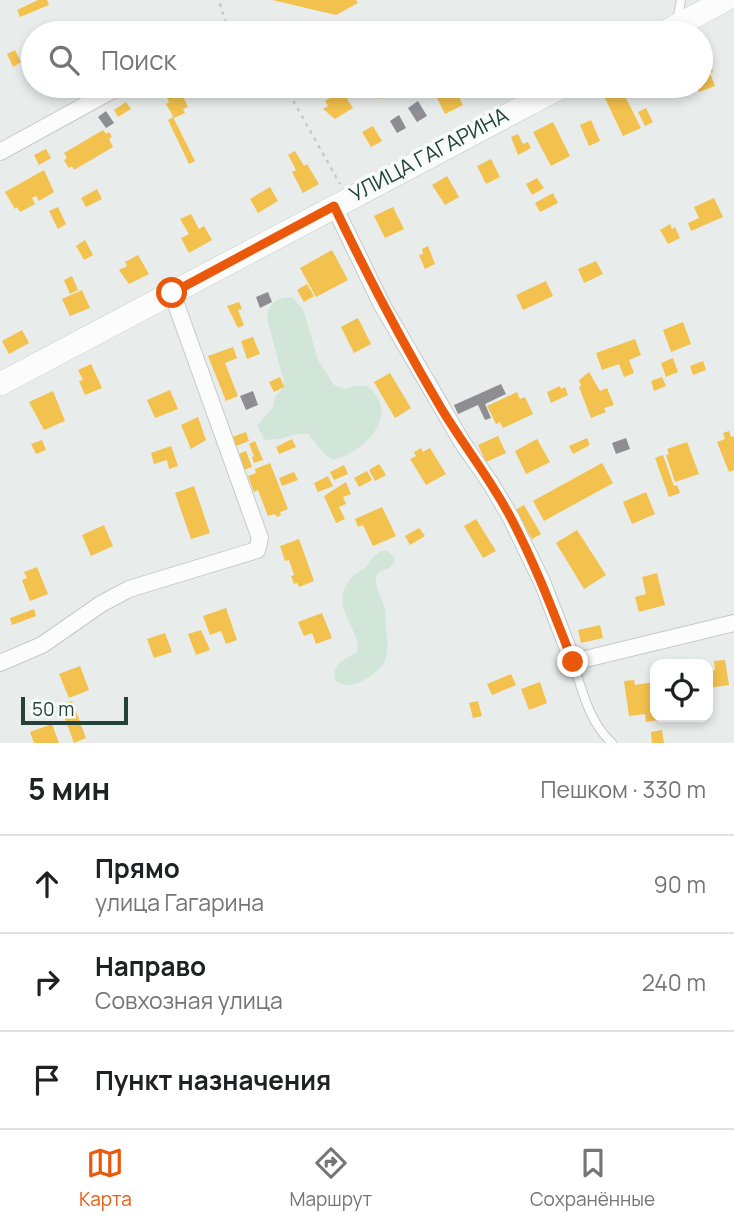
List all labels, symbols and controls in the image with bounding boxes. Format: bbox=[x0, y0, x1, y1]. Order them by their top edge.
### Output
search box bbox=[21, 21, 713, 98]
icon: search bbox=[45, 41, 83, 79]
text: Поиск bbox=[101, 42, 176, 78]
street label: УЛИЦА ГАГАРИНА bbox=[344, 100, 513, 208]
route start bbox=[156, 277, 187, 308]
route end bbox=[557, 646, 588, 677]
map controls bbox=[650, 659, 713, 722]
button: locate bbox=[650, 659, 713, 722]
scale bar bbox=[21, 694, 128, 726]
text: 50 m bbox=[32, 696, 74, 722]
text: 5 мин bbox=[28, 768, 110, 809]
text: Пешком · 330 m bbox=[541, 773, 706, 805]
text: Прямо bbox=[95, 850, 180, 886]
icon: ahead bbox=[28, 865, 66, 903]
text: 90 m bbox=[654, 868, 706, 900]
text: улица Гагарина bbox=[95, 886, 264, 918]
text: Направо bbox=[95, 948, 206, 984]
icon: right bbox=[28, 963, 66, 1001]
text: 240 m bbox=[642, 966, 706, 998]
text: Совхозная улица bbox=[95, 984, 283, 1016]
icon: arrive bbox=[28, 1061, 66, 1099]
text: Пункт назначения bbox=[95, 1062, 331, 1098]
tab: Карта bbox=[79, 1144, 132, 1212]
tab: Маршрут bbox=[290, 1144, 372, 1212]
tab: Сохранённые bbox=[530, 1144, 655, 1212]

